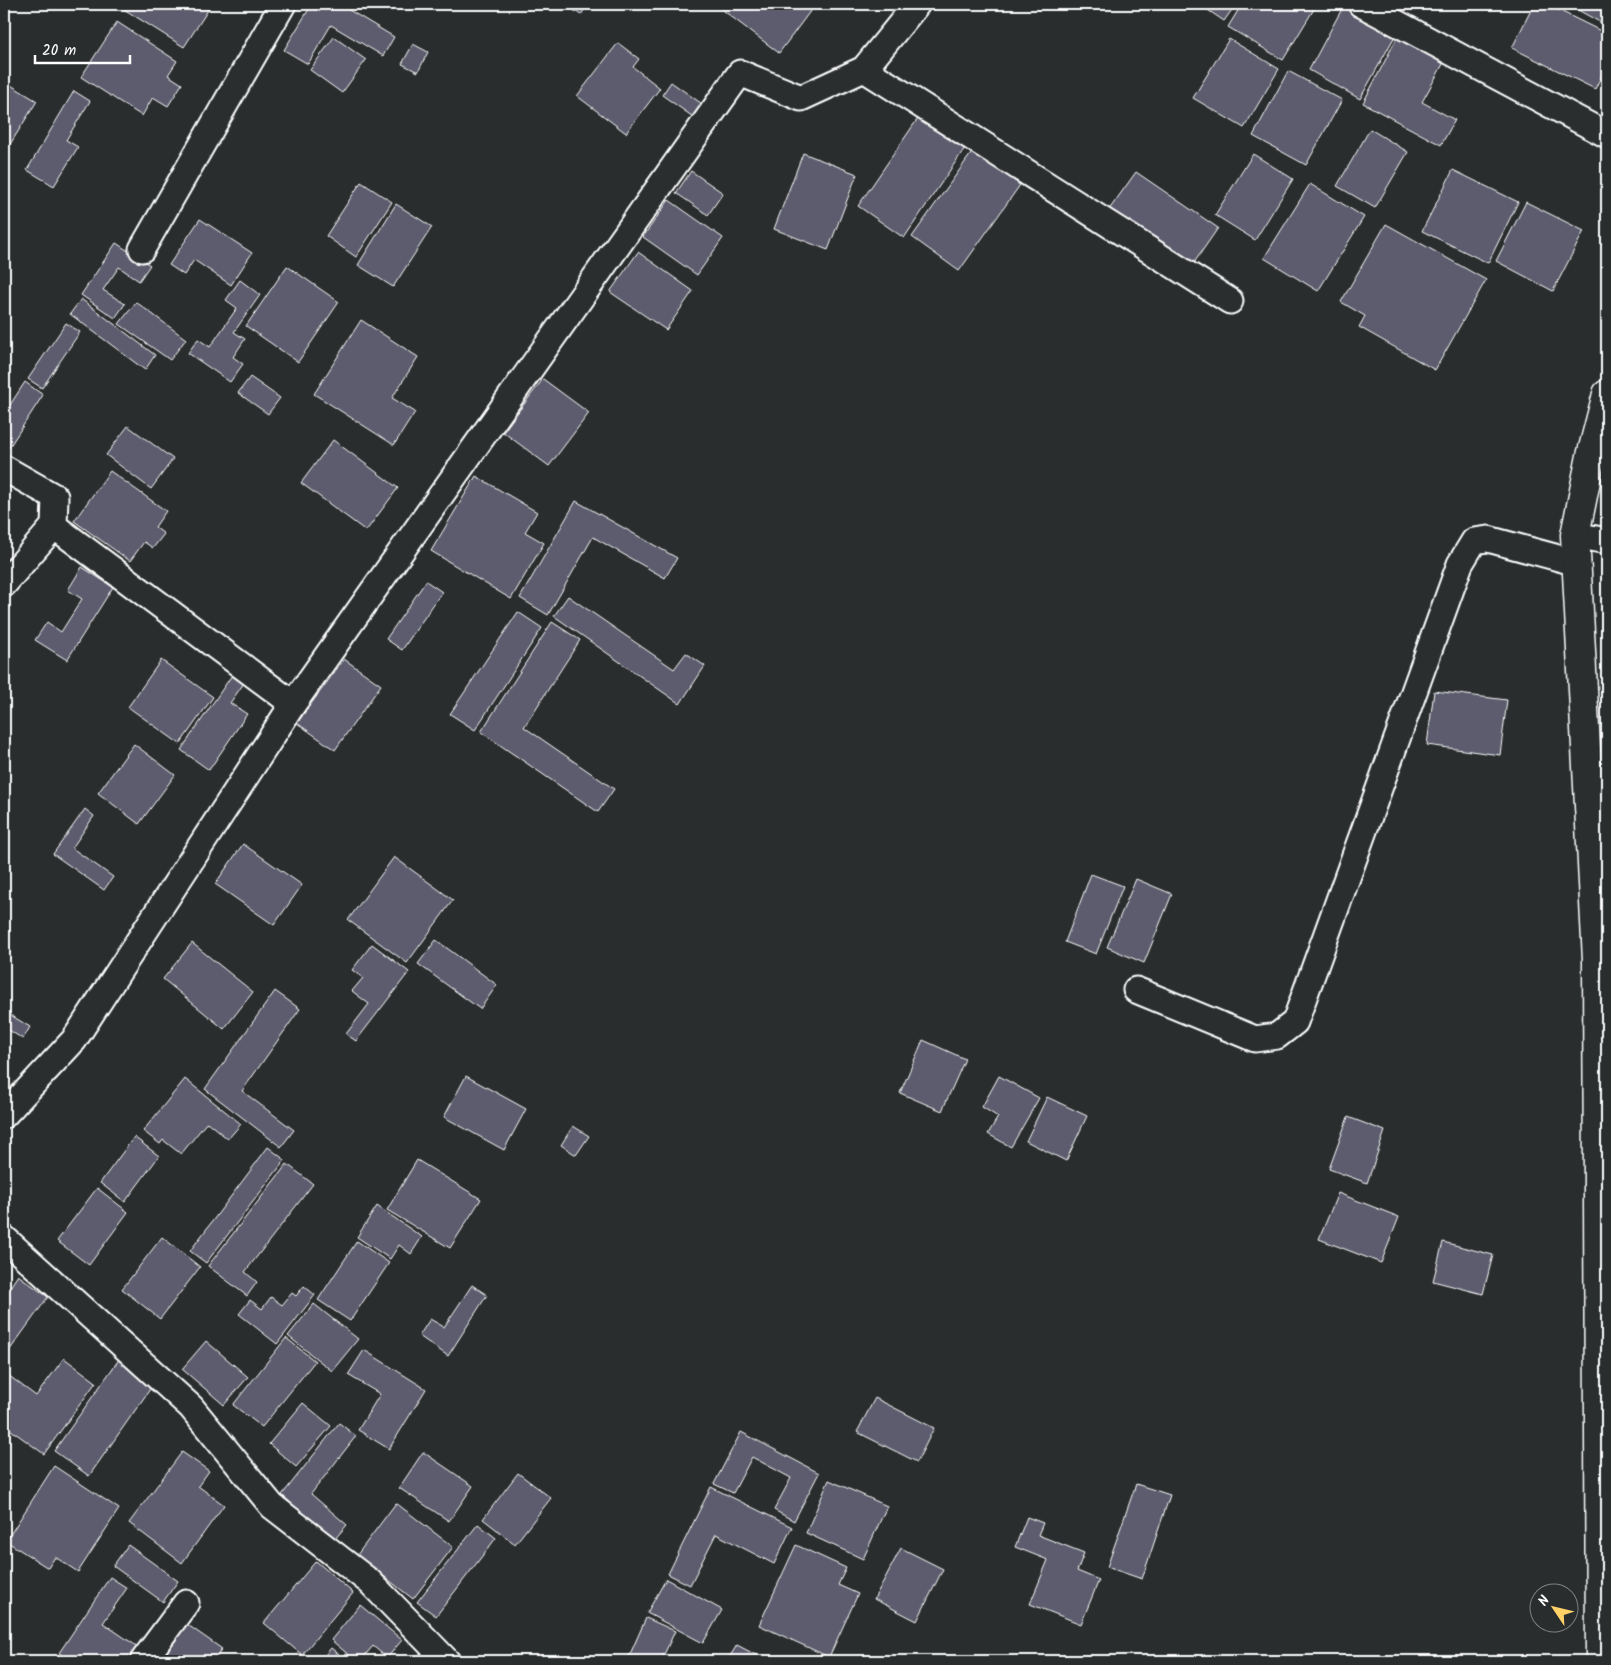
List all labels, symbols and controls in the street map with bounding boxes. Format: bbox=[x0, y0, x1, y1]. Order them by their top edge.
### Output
scale bar bbox=[35, 32, 130, 64]
text: 20 m bbox=[42, 39, 76, 63]
north arrow bbox=[1528, 1582, 1578, 1632]
text: N bbox=[1533, 1591, 1556, 1611]

